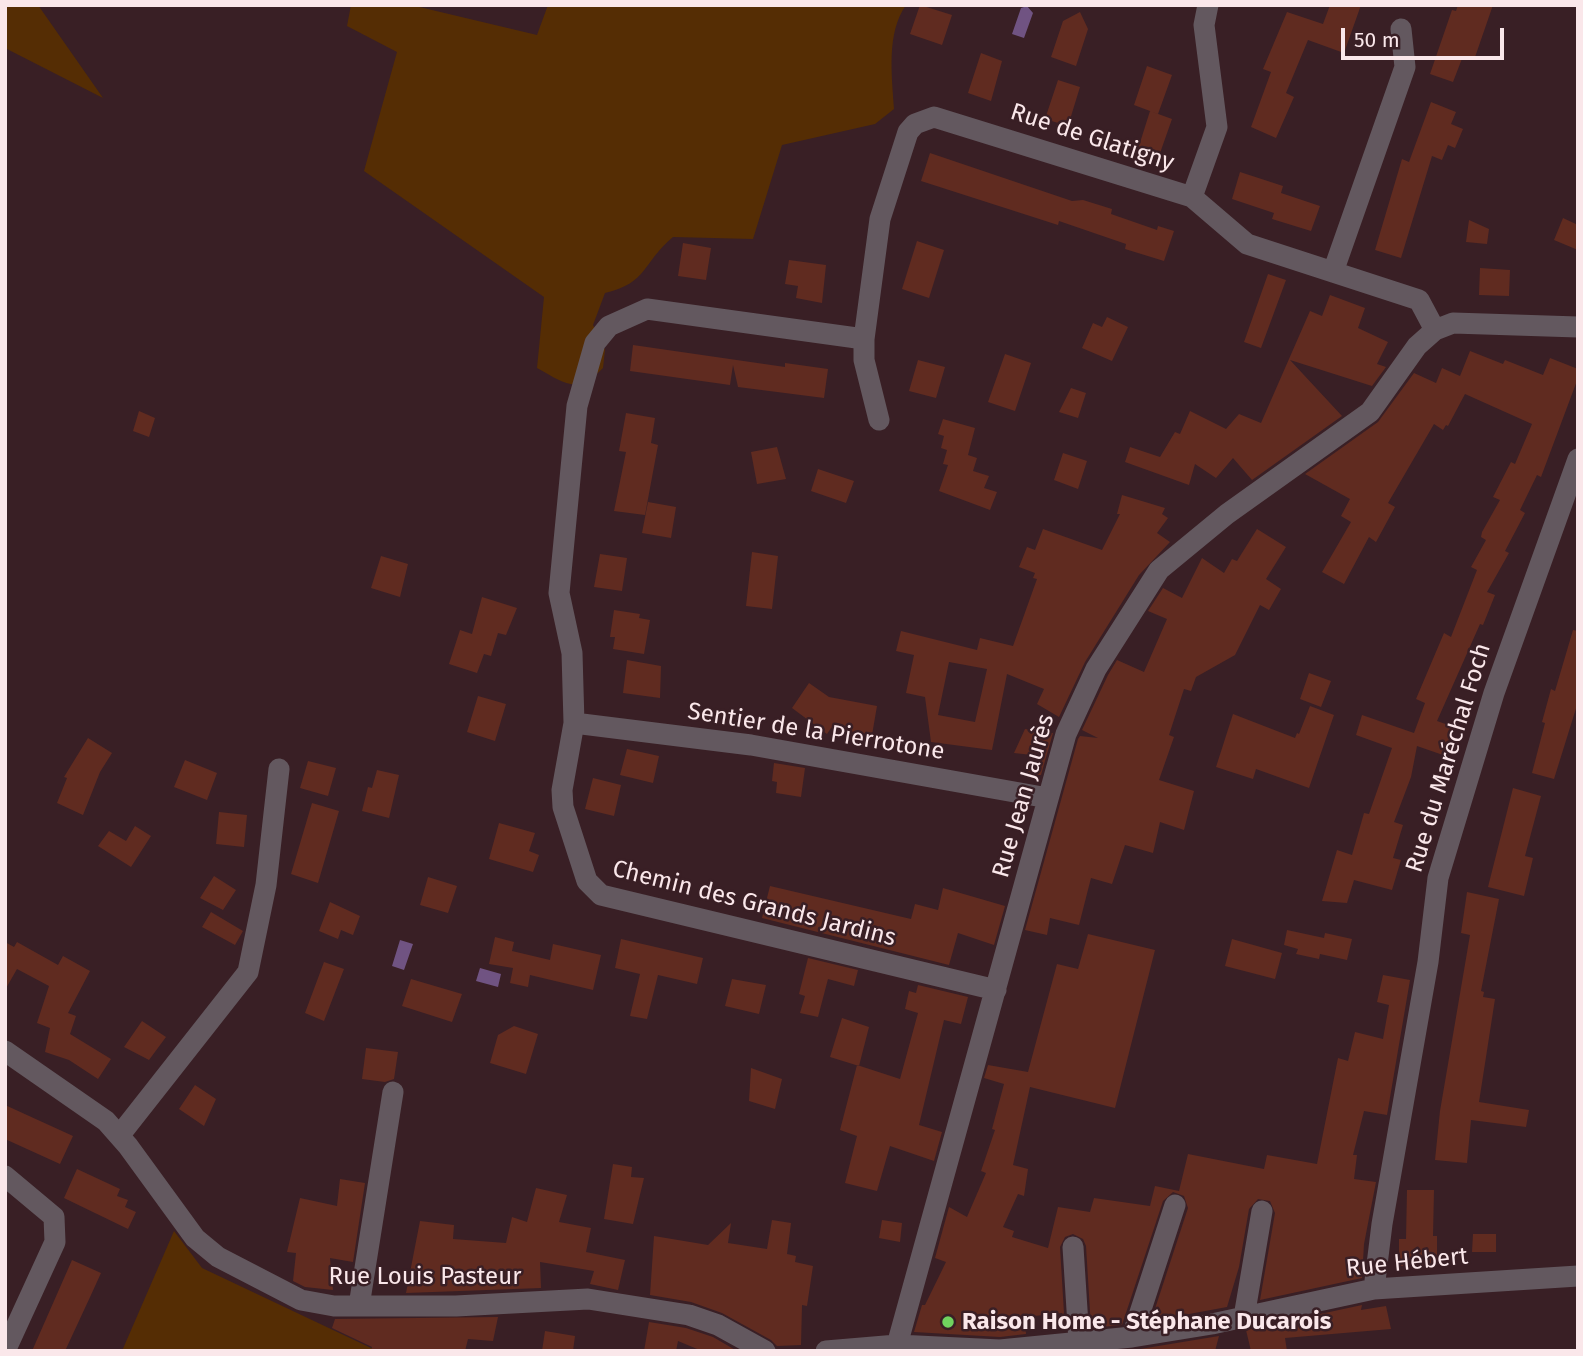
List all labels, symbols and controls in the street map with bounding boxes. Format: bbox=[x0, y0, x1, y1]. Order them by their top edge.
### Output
scale bar bbox=[1345, 14, 1508, 58]
text: 50 m bbox=[1354, 27, 1400, 53]
street label: Rue de Glatigny bbox=[1006, 98, 1178, 178]
street label: Rue du Maréchal Foch bbox=[1400, 640, 1498, 876]
street label: Sentier de la Pierrotone bbox=[686, 697, 946, 767]
street label: Rue Jean Jaurès bbox=[987, 711, 1061, 881]
street label: Chemin des Grands Jardins bbox=[609, 855, 899, 953]
street label: Rue Hébert bbox=[1345, 1242, 1469, 1284]
street label: Rue Louis Pasteur bbox=[329, 1263, 521, 1291]
place label: Raison Home - Stéphane Ducarois bbox=[962, 1308, 1331, 1336]
marker: Raison Home - Stéphane Ducarois bbox=[940, 1314, 956, 1330]

